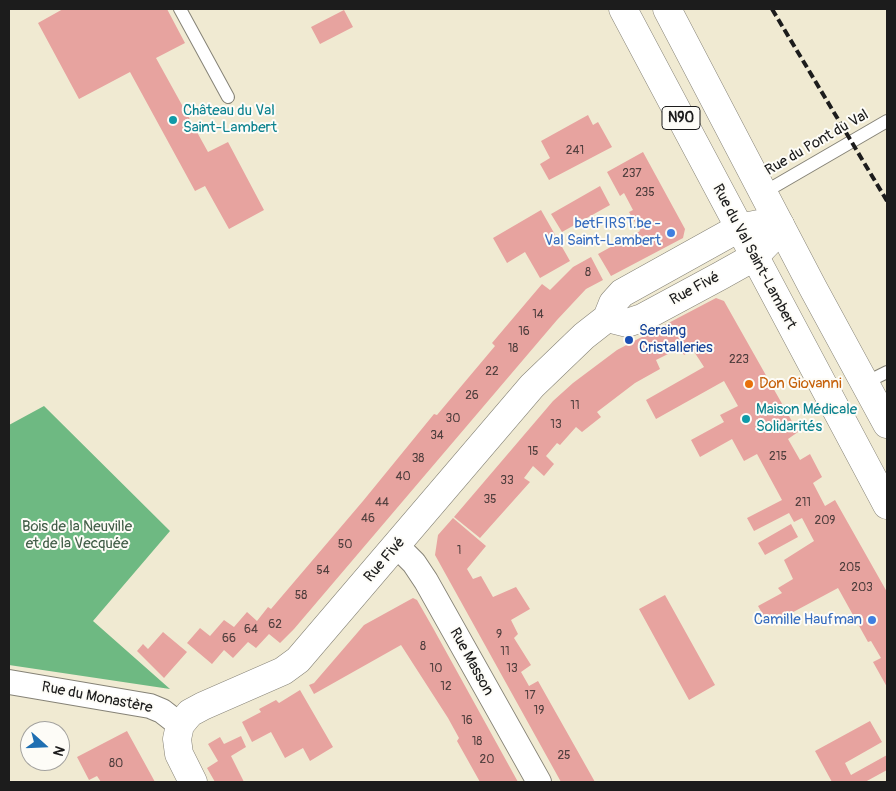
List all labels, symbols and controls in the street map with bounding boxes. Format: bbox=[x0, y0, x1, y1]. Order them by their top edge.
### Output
place label: Château du Val Saint-Lambert bbox=[183, 102, 277, 137]
road number: N90 bbox=[662, 106, 700, 130]
street label: Rue du Pont du Val bbox=[762, 106, 872, 180]
marker: Château du Val Saint-Lambert bbox=[167, 114, 179, 126]
house number: 241 bbox=[566, 144, 584, 158]
house number: 237 bbox=[622, 167, 642, 181]
street label: Rue du Val Saint-Lambert bbox=[708, 181, 800, 333]
house number: 235 bbox=[635, 186, 655, 200]
place label: betFIRST.be - Val Saint-Lambert bbox=[544, 215, 661, 250]
marker: betFIRST.be - Val Saint-Lambert bbox=[665, 227, 677, 239]
house number: 8 bbox=[585, 266, 591, 280]
street label: Rue Fivé bbox=[667, 268, 723, 310]
house number: 14 bbox=[532, 308, 544, 322]
place label: Seraing Cristalleries bbox=[639, 322, 713, 357]
house number: 16 bbox=[518, 325, 530, 339]
marker: Seraing Cristalleries bbox=[623, 334, 635, 346]
house number: 18 bbox=[508, 342, 518, 356]
house number: 223 bbox=[729, 353, 749, 367]
house number: 22 bbox=[485, 365, 499, 379]
place label: Don Giovanni bbox=[759, 375, 842, 393]
marker: Don Giovanni bbox=[743, 378, 755, 390]
house number: 26 bbox=[465, 389, 479, 403]
house number: 11 bbox=[570, 399, 580, 413]
place label: Maison Médicale Solidarités bbox=[756, 401, 857, 436]
house number: 30 bbox=[446, 412, 460, 426]
marker: Maison Médicale Solidarités bbox=[740, 413, 752, 425]
house number: 13 bbox=[550, 418, 562, 432]
house number: 34 bbox=[430, 429, 444, 443]
house number: 15 bbox=[527, 445, 539, 459]
house number: 215 bbox=[769, 450, 787, 464]
house number: 38 bbox=[412, 452, 424, 466]
house number: 40 bbox=[395, 470, 411, 484]
house number: 33 bbox=[500, 474, 514, 488]
house number: 35 bbox=[483, 493, 497, 507]
house number: 44 bbox=[375, 496, 389, 510]
house number: 211 bbox=[795, 496, 811, 510]
house number: 46 bbox=[361, 512, 375, 526]
house number: 209 bbox=[814, 514, 836, 528]
park label: Bois de la Neuville et de la Vecquée bbox=[22, 518, 132, 553]
street label: Rue Fivé bbox=[361, 534, 409, 586]
house number: 50 bbox=[338, 538, 352, 552]
house number: 1 bbox=[457, 544, 461, 558]
house number: 205 bbox=[839, 561, 861, 575]
house number: 54 bbox=[316, 564, 330, 578]
house number: 203 bbox=[851, 581, 873, 595]
house number: 58 bbox=[295, 589, 307, 603]
place label: Camille Haufman bbox=[754, 611, 862, 629]
marker: Camille Haufman bbox=[866, 614, 878, 626]
house number: 62 bbox=[268, 618, 282, 632]
house number: 64 bbox=[244, 623, 258, 637]
street label: Rue Masson bbox=[445, 625, 497, 699]
house number: 9 bbox=[496, 628, 502, 642]
house number: 66 bbox=[222, 632, 236, 646]
house number: 8 bbox=[420, 640, 426, 654]
house number: 11 bbox=[500, 645, 510, 659]
house number: 10 bbox=[430, 662, 442, 676]
house number: 13 bbox=[506, 662, 518, 676]
street label: Rue du Monastère bbox=[40, 678, 154, 718]
house number: 12 bbox=[440, 680, 452, 694]
house number: 17 bbox=[524, 689, 536, 703]
house number: 19 bbox=[534, 704, 544, 718]
house number: 16 bbox=[461, 714, 473, 728]
north arrow bbox=[20, 721, 70, 771]
house number: 18 bbox=[472, 735, 482, 749]
text: N bbox=[49, 744, 68, 758]
house number: 25 bbox=[557, 749, 571, 763]
house number: 20 bbox=[480, 753, 494, 767]
house number: 80 bbox=[109, 757, 123, 771]

